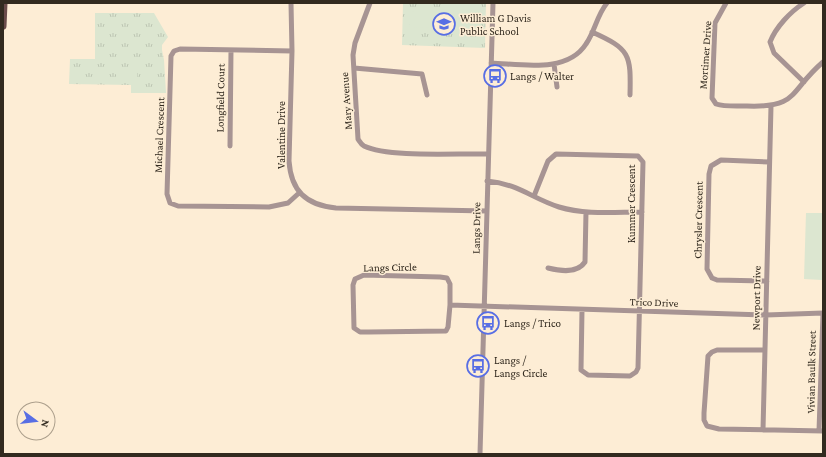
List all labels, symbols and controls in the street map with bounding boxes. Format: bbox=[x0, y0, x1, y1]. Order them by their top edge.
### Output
school or university icon: William G Davis Public School bbox=[431, 11, 457, 37]
place label: William G Davis Public School bbox=[460, 12, 531, 37]
street label: Mortimer Drive bbox=[697, 20, 713, 90]
street label: Longfield Court bbox=[213, 63, 228, 133]
bus stop icon: Langs / Walter bbox=[482, 63, 508, 89]
place label: Langs / Walter bbox=[510, 70, 574, 83]
street label: Mary Avenue bbox=[338, 72, 355, 130]
street label: Michael Crescent bbox=[152, 97, 166, 173]
street label: Valentine Drive bbox=[275, 101, 287, 169]
street label: Kummer Crescent bbox=[625, 164, 637, 243]
street label: Chrysler Crescent bbox=[691, 181, 706, 259]
street label: Langs Drive bbox=[470, 202, 483, 254]
street label: Langs Circle bbox=[363, 261, 417, 274]
street label: Newport Drive bbox=[749, 265, 764, 331]
street label: Trico Drive bbox=[629, 295, 679, 309]
bus stop icon: Langs / Trico bbox=[475, 310, 501, 336]
place label: Langs / Trico bbox=[504, 317, 561, 330]
street label: Vivian Baulk Street bbox=[804, 330, 818, 414]
bus stop icon: Langs / Langs Circle bbox=[465, 353, 491, 379]
place label: Langs / Langs Circle bbox=[494, 354, 548, 380]
north arrow bbox=[16, 401, 56, 441]
text: N bbox=[39, 418, 52, 429]

